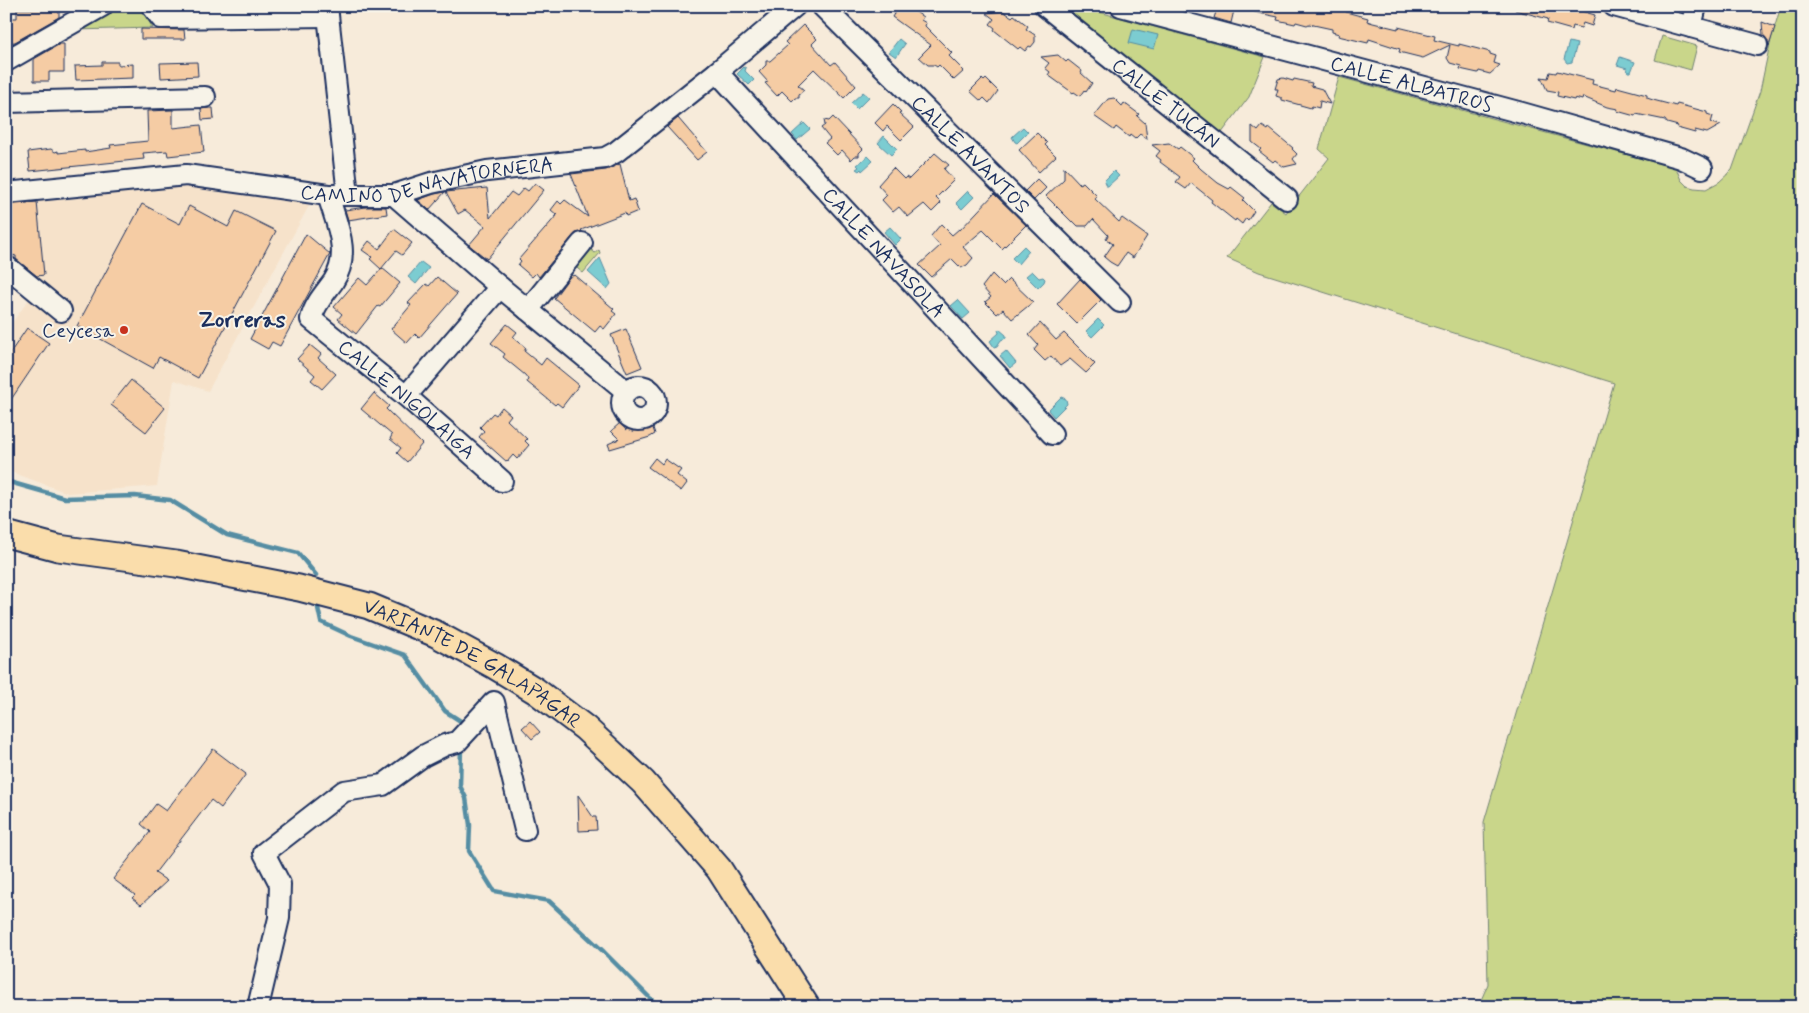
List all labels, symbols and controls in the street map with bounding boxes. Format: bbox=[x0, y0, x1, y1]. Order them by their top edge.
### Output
street label: CALLE ALBATROS bbox=[1327, 50, 1496, 120]
street label: CALLE TUCÁN bbox=[1106, 52, 1225, 155]
street label: CALLE AVANTOS bbox=[904, 90, 1035, 220]
street label: CAMINO DE NAVATORNERA bbox=[299, 152, 555, 211]
street label: CALLE NAVASOLA bbox=[816, 182, 950, 325]
district label: Zorreras bbox=[199, 307, 286, 335]
place label: Ceycesa bbox=[42, 318, 115, 345]
marker: Ceycesa bbox=[118, 324, 130, 336]
street label: CALLE NIGOLAIGA bbox=[332, 334, 480, 466]
street label: VARIANTE DE GALAPAGAR bbox=[359, 593, 586, 735]

